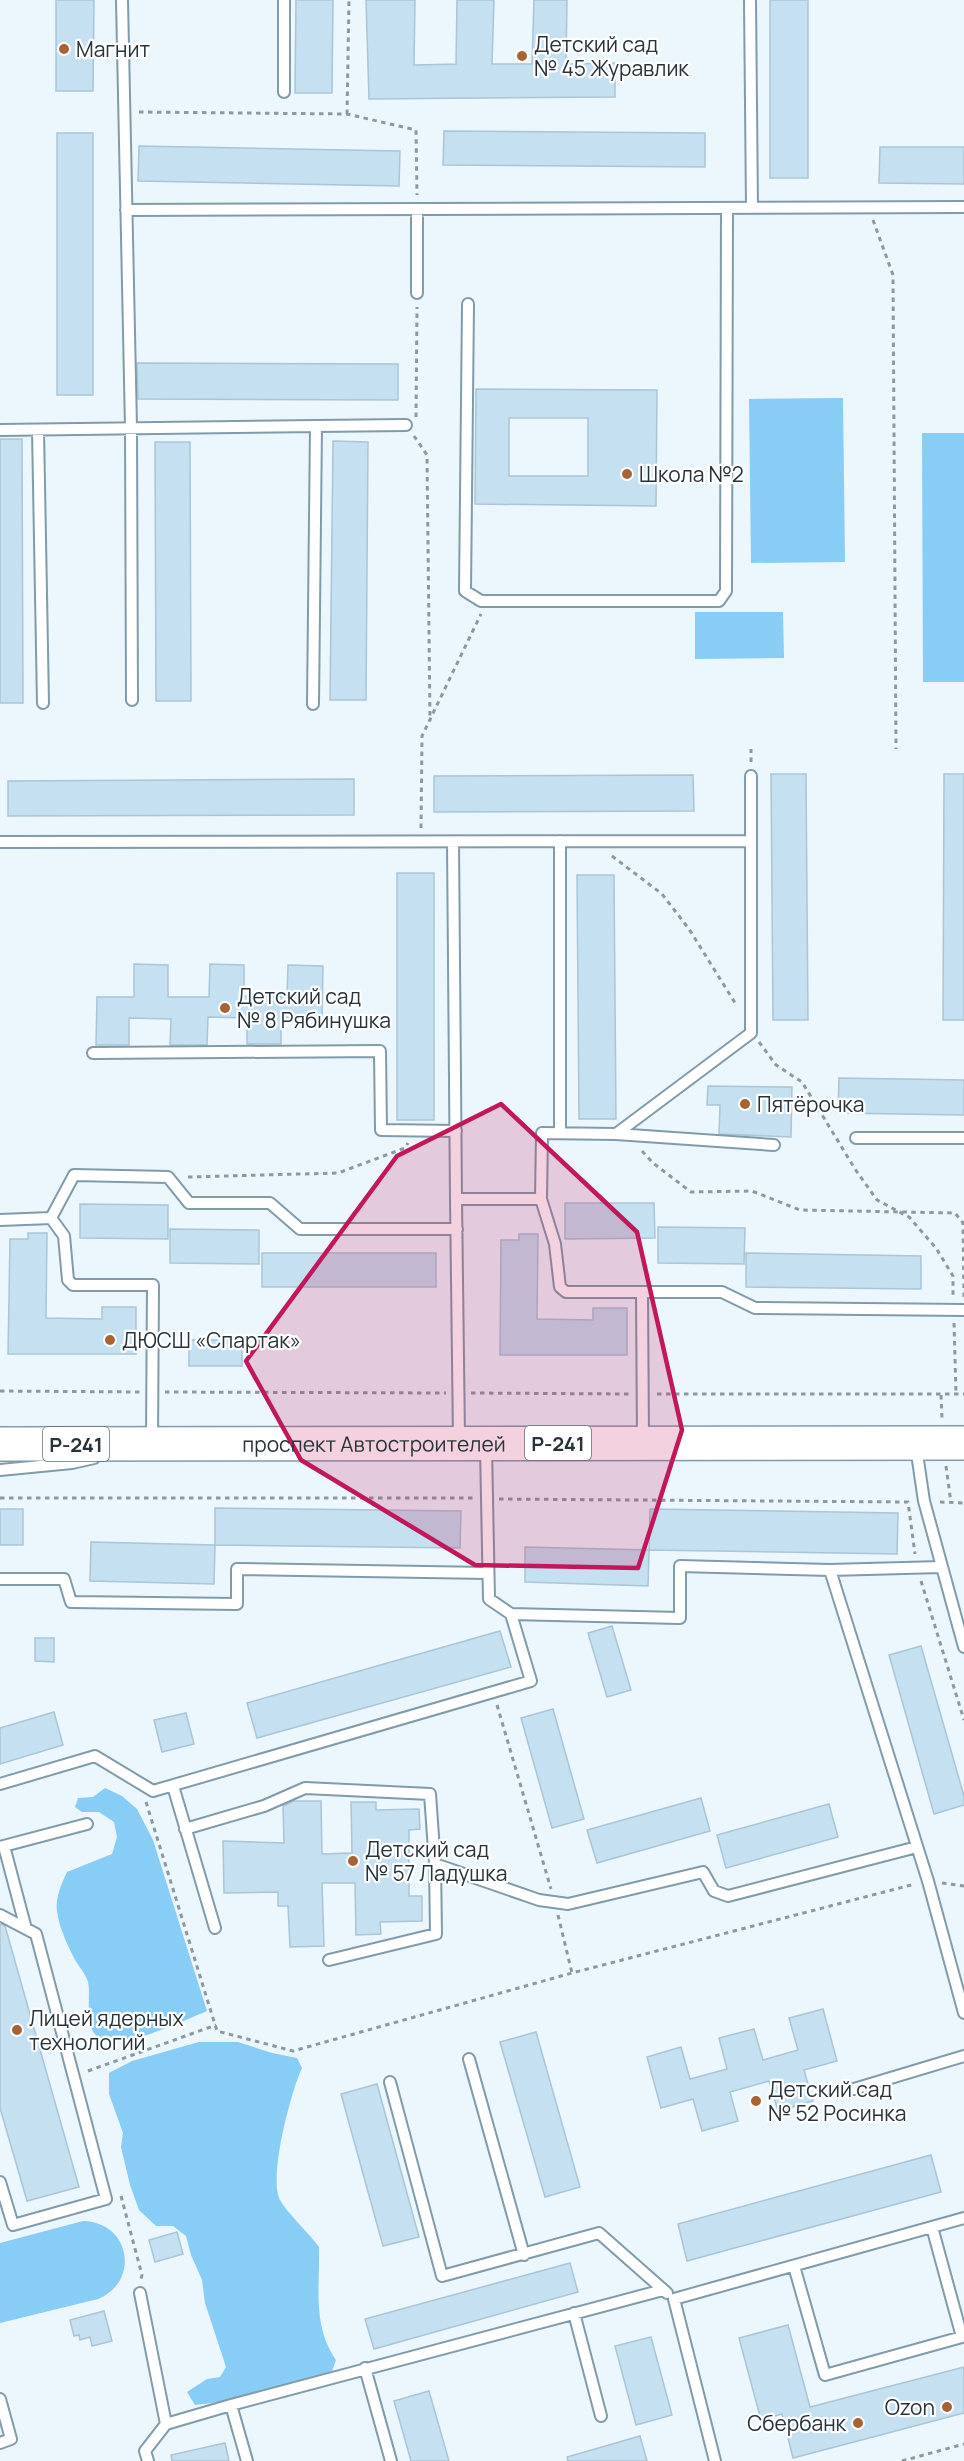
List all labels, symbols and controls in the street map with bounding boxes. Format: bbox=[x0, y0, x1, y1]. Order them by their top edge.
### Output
place label: Детский сад № 45 Журавлик bbox=[534, 30, 689, 82]
place label: Магнит bbox=[76, 35, 150, 63]
marker: Магнит bbox=[57, 42, 71, 56]
marker: Детский сад № 45 Журавлик bbox=[515, 49, 529, 63]
place label: Школа №2 bbox=[639, 460, 744, 488]
marker: Школа №2 bbox=[620, 467, 634, 481]
place label: Детский сад № 8 Рябинушка bbox=[237, 982, 391, 1034]
marker: Детский сад № 8 Рябинушка bbox=[218, 1001, 232, 1015]
place label: Пятёрочка bbox=[757, 1090, 864, 1118]
marker: Пятёрочка bbox=[738, 1097, 752, 1111]
place label: ДЮСШ «Спартак» bbox=[122, 1326, 301, 1354]
marker: ДЮСШ «Спартак» bbox=[103, 1333, 117, 1347]
road number: Р-241 bbox=[525, 1426, 591, 1460]
road number: Р-241 bbox=[43, 1427, 109, 1461]
street label: проспект Автостроителей bbox=[242, 1429, 506, 1458]
place label: Детский сад № 57 Ладушка bbox=[365, 1835, 507, 1887]
marker: Детский сад № 57 Ладушка bbox=[346, 1854, 360, 1868]
place label: Лицей ядерных технологий bbox=[29, 2004, 183, 2056]
marker: Лицей ядерных технологий bbox=[10, 2023, 24, 2037]
place label: Детский сад № 52 Росинка bbox=[768, 2075, 906, 2127]
marker: Детский сад № 52 Росинка bbox=[749, 2094, 763, 2108]
place label: Ozon bbox=[885, 2393, 935, 2421]
marker: Ozon bbox=[940, 2400, 954, 2414]
place label: Сбербанк bbox=[747, 2409, 847, 2437]
marker: Сбербанк bbox=[851, 2416, 865, 2430]

